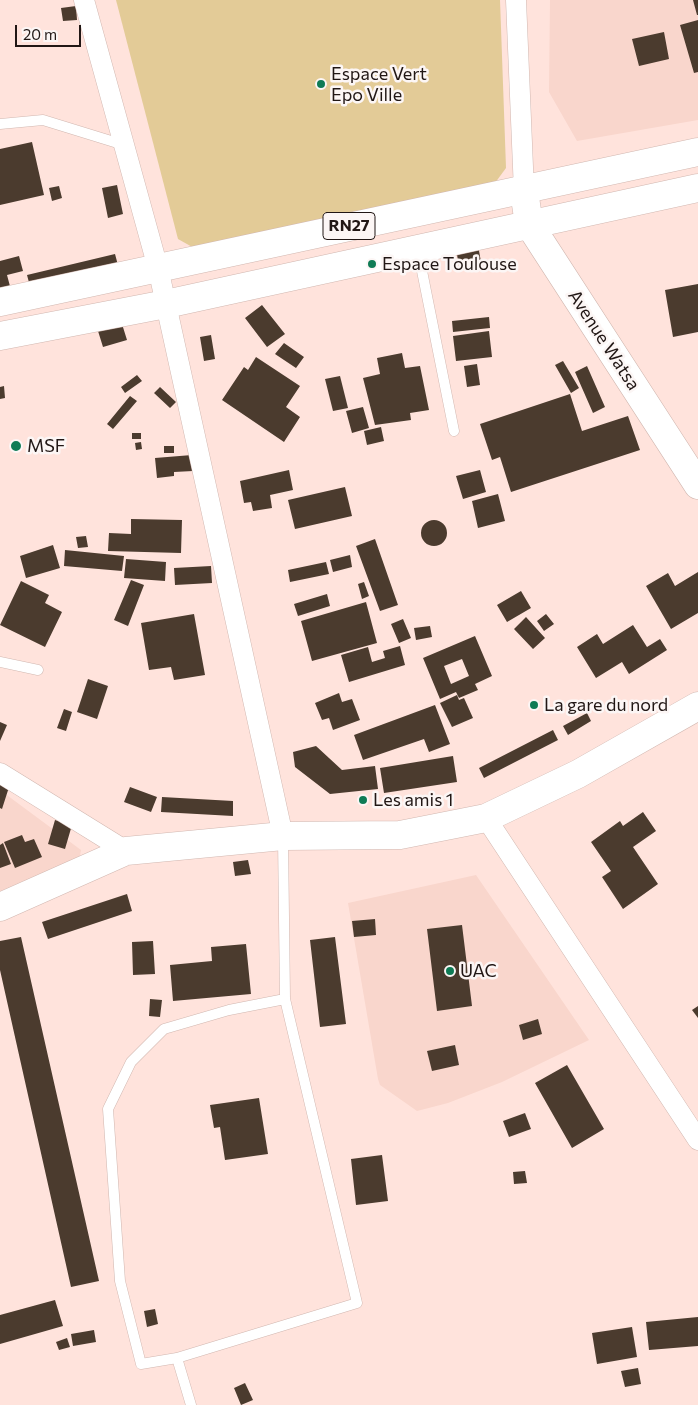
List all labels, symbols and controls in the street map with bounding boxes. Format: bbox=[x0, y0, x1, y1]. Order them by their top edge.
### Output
scale bar bbox=[18, 15, 84, 47]
text: 20 m bbox=[23, 25, 57, 43]
place label: Espace Vert Epo Ville bbox=[331, 63, 427, 106]
marker: Espace Vert Epo Ville bbox=[315, 78, 327, 90]
road number: RN27 bbox=[323, 212, 375, 240]
place label: Espace Toulouse bbox=[382, 253, 517, 275]
marker: Espace Toulouse bbox=[366, 258, 378, 270]
street label: Avenue Watsa bbox=[564, 286, 644, 394]
place label: MSF bbox=[27, 435, 65, 457]
marker: MSF bbox=[9, 439, 23, 453]
place label: La gare du nord bbox=[544, 694, 668, 716]
marker: La gare du nord bbox=[528, 699, 540, 711]
place label: Les amis 1 bbox=[373, 789, 454, 811]
marker: Les amis 1 bbox=[357, 794, 369, 806]
place label: UAC bbox=[460, 960, 497, 982]
marker: UAC bbox=[444, 965, 456, 977]

